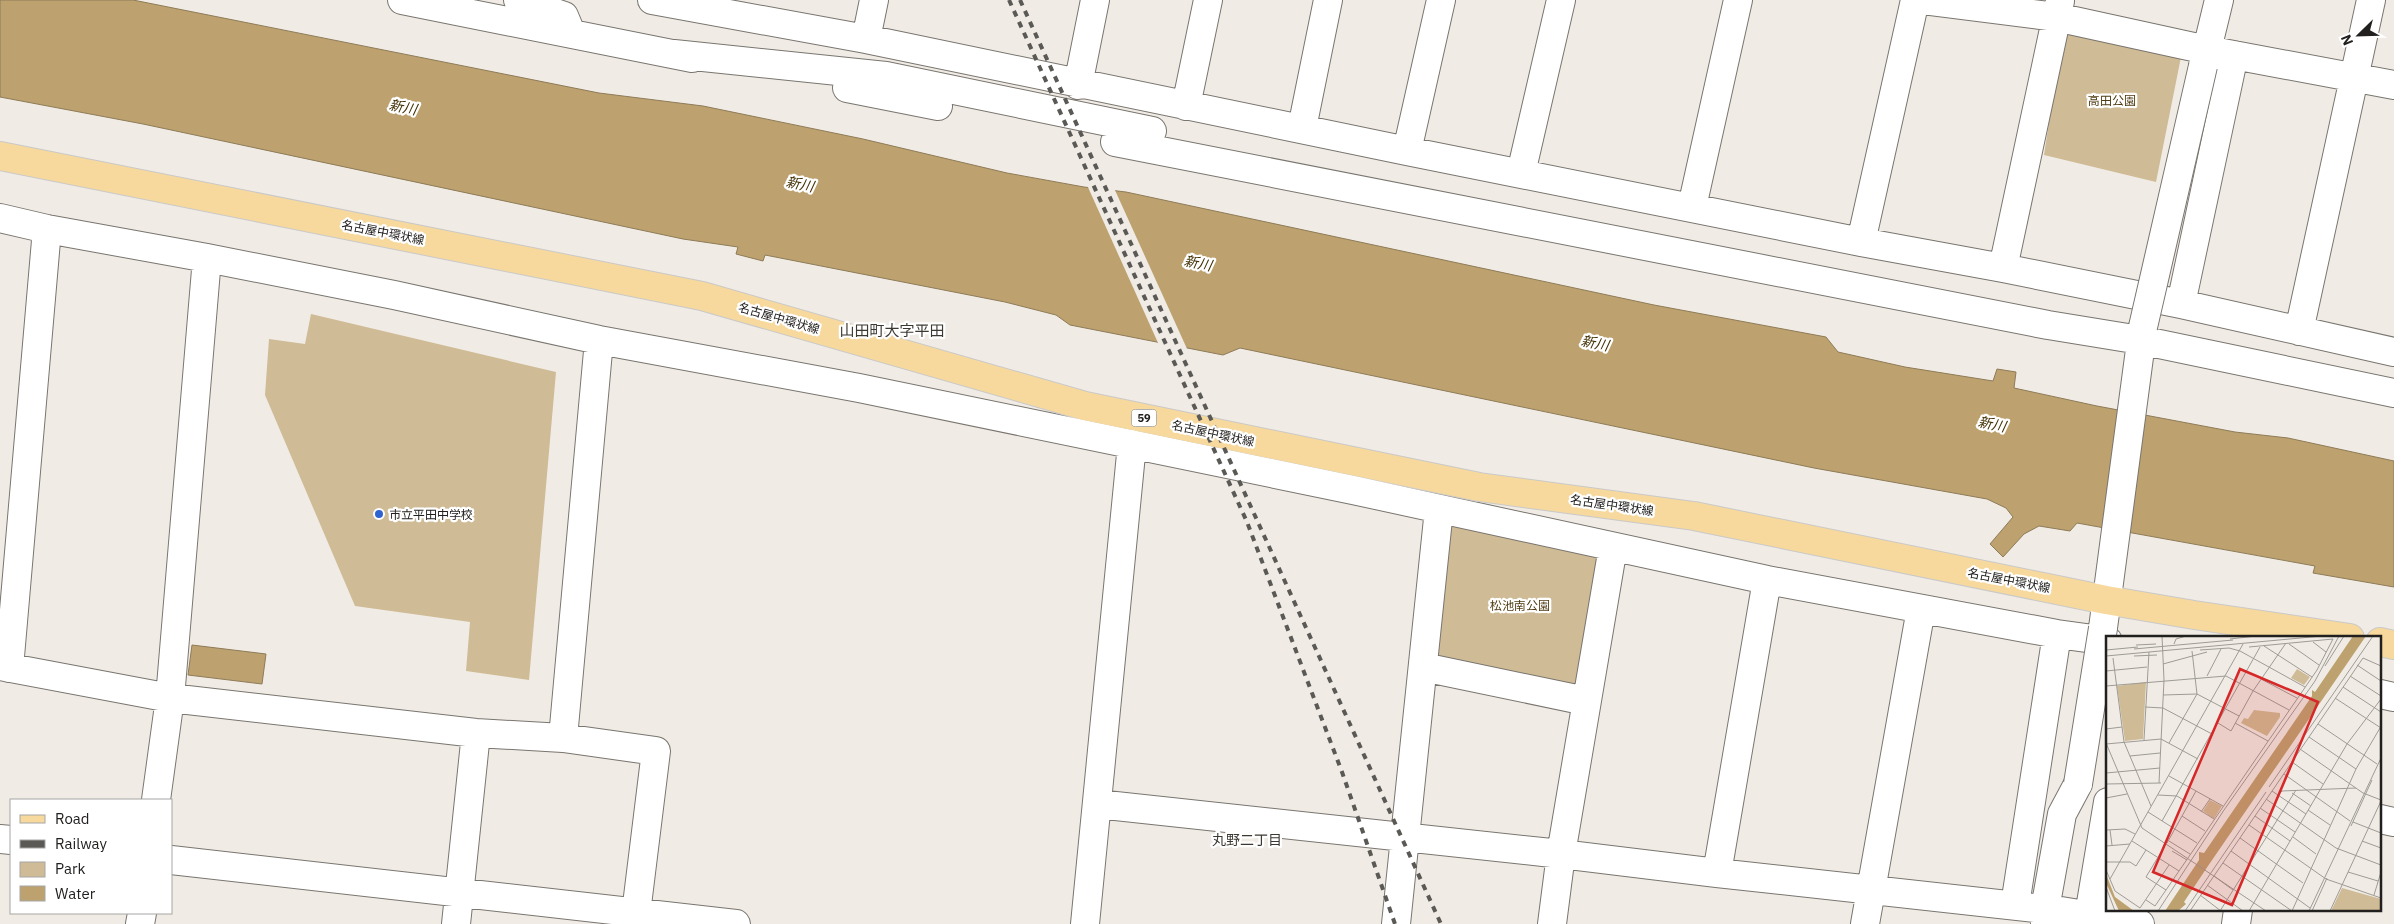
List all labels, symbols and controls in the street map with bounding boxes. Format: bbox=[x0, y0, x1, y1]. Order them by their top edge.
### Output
north arrow bbox=[2334, 10, 2384, 60]
text: N bbox=[2337, 32, 2357, 48]
park label: 高田公園 bbox=[2088, 93, 2136, 108]
water label: 新川 bbox=[388, 95, 420, 119]
water label: 新川 bbox=[785, 172, 817, 196]
street label: 名古屋中環状線 bbox=[340, 217, 426, 247]
water label: 新川 bbox=[1183, 251, 1215, 275]
street label: 名古屋中環状線 bbox=[737, 299, 821, 337]
district label: 山田町大字平田 bbox=[839, 321, 945, 340]
water label: 新川 bbox=[1580, 331, 1612, 355]
road number: 59 bbox=[1132, 409, 1156, 426]
water label: 新川 bbox=[1977, 412, 2009, 436]
street label: 名古屋中環状線 bbox=[1170, 417, 1256, 449]
street label: 名古屋中環状線 bbox=[1569, 492, 1655, 518]
place label: 市立平田中学校 bbox=[389, 507, 473, 522]
marker: 市立平田中学校 bbox=[373, 508, 385, 520]
street label: 名古屋中環状線 bbox=[1966, 565, 2052, 595]
park label: 松池南公園 bbox=[1490, 598, 1550, 613]
inset map bbox=[2106, 636, 2382, 912]
legend bbox=[10, 799, 172, 914]
text: Road bbox=[55, 809, 90, 828]
district label: 丸野二丁目 bbox=[1212, 831, 1282, 849]
text: Railway bbox=[55, 834, 108, 853]
text: Park bbox=[55, 859, 85, 878]
text: Water bbox=[55, 884, 96, 903]

